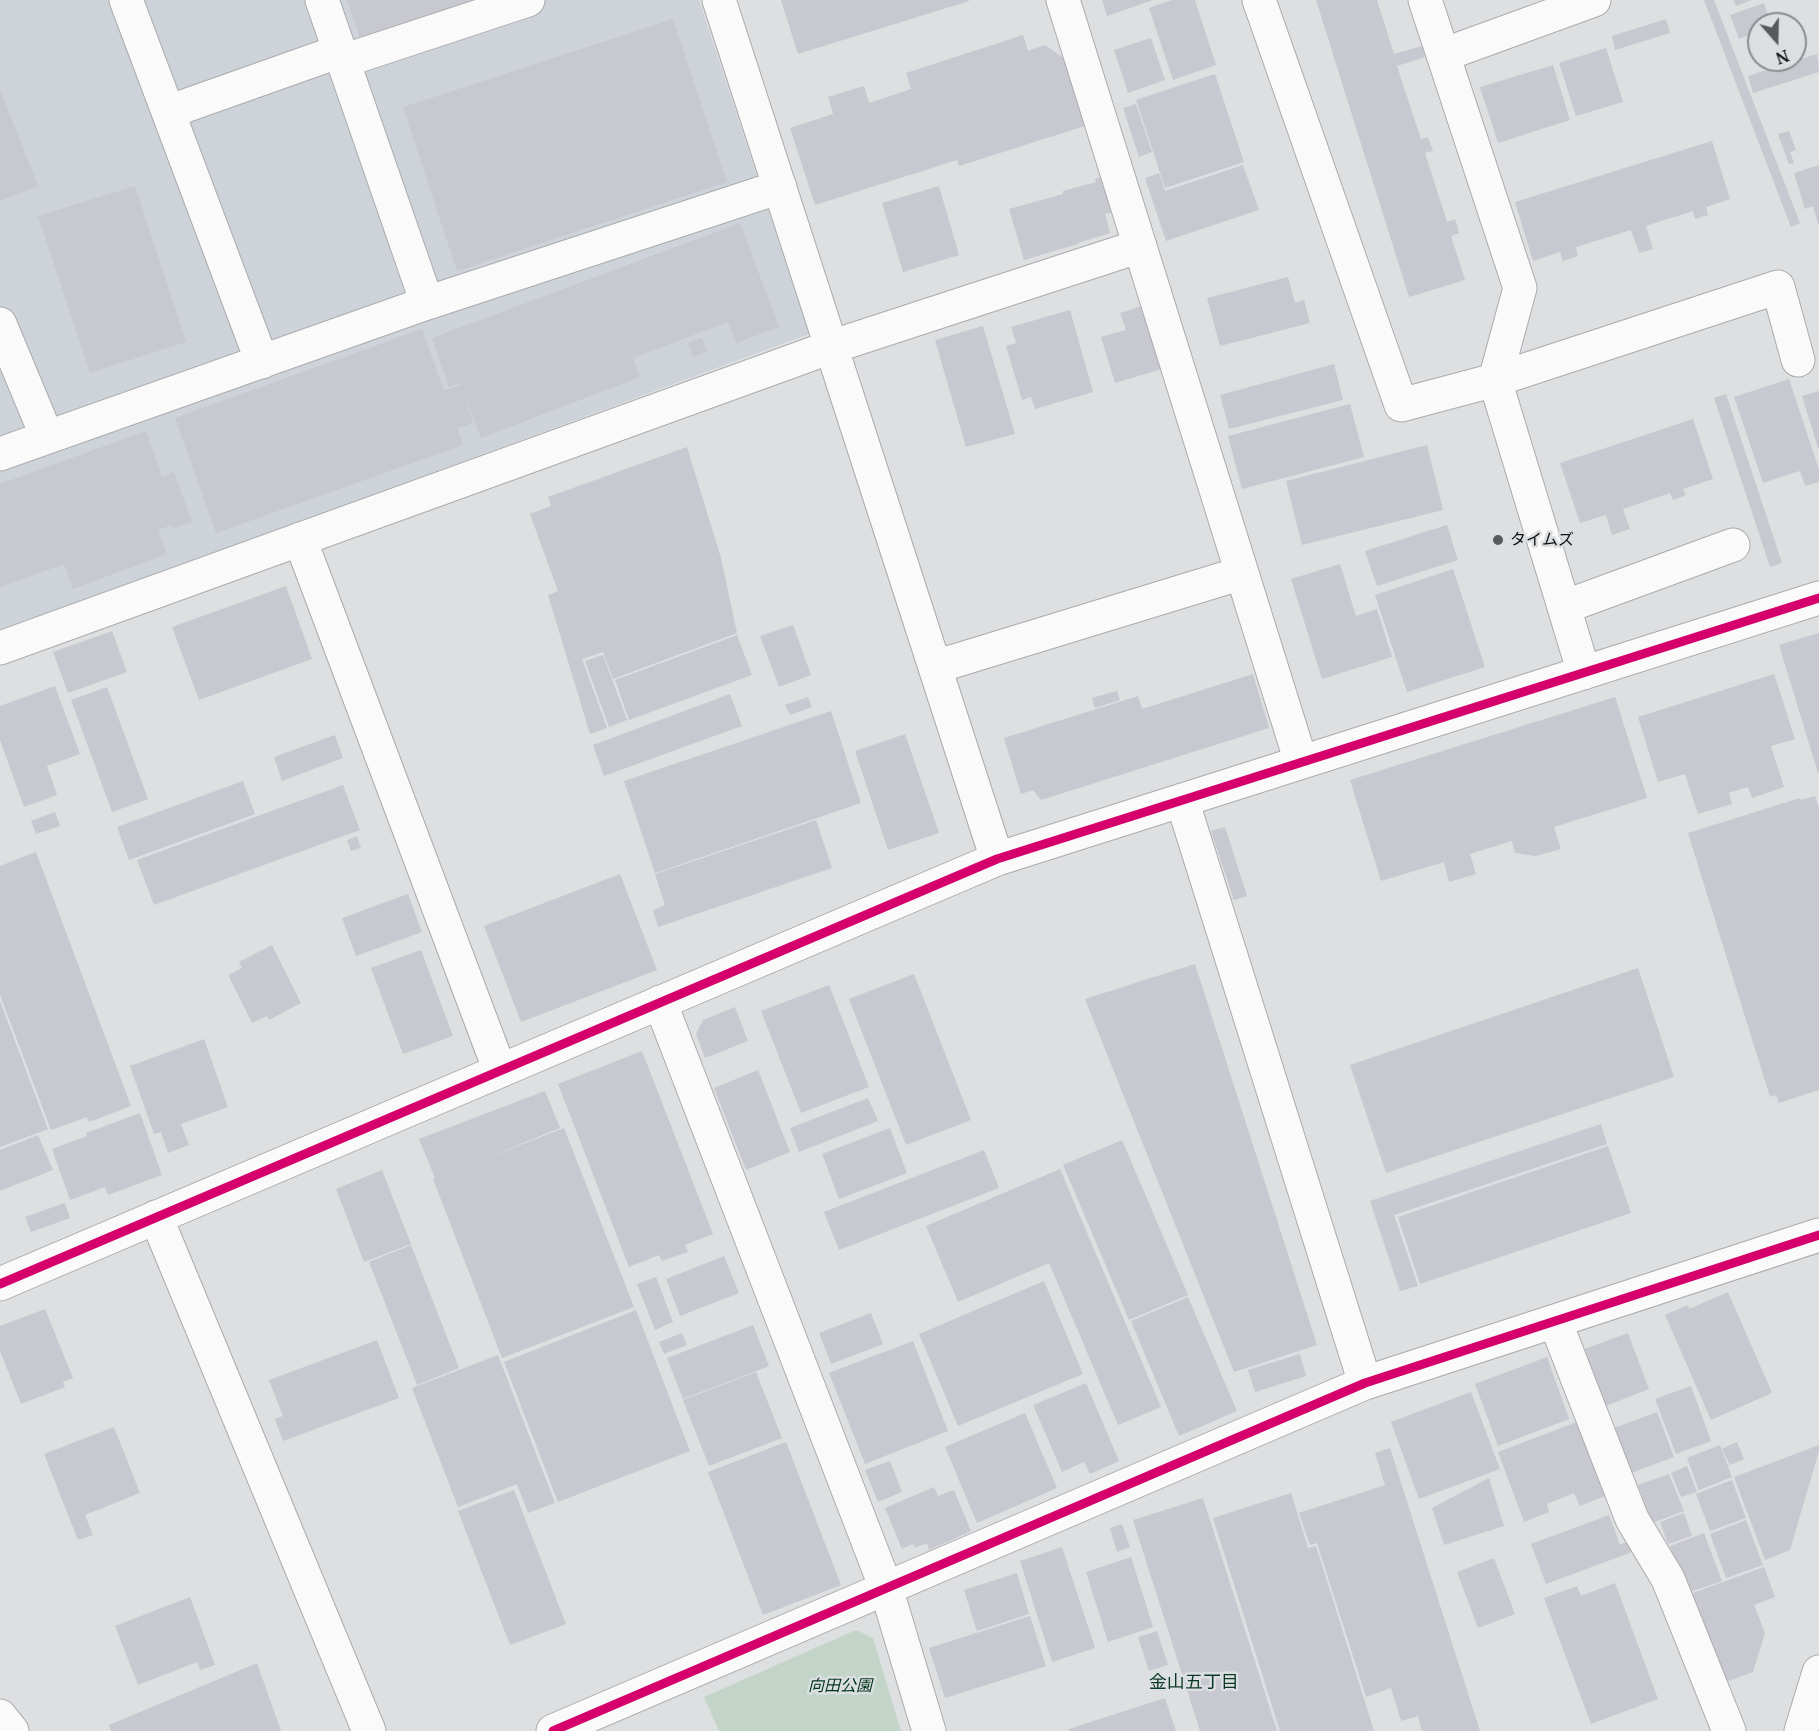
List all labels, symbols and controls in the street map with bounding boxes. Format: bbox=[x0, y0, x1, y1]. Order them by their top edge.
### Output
north arrow bbox=[1747, 12, 1807, 72]
text: N bbox=[1773, 45, 1792, 70]
place label: タイムズ bbox=[1510, 530, 1574, 550]
marker: タイムズ bbox=[1491, 533, 1505, 547]
district label: 金山五丁目 bbox=[1149, 1672, 1239, 1694]
park label: 向田公園 bbox=[808, 1676, 872, 1696]

